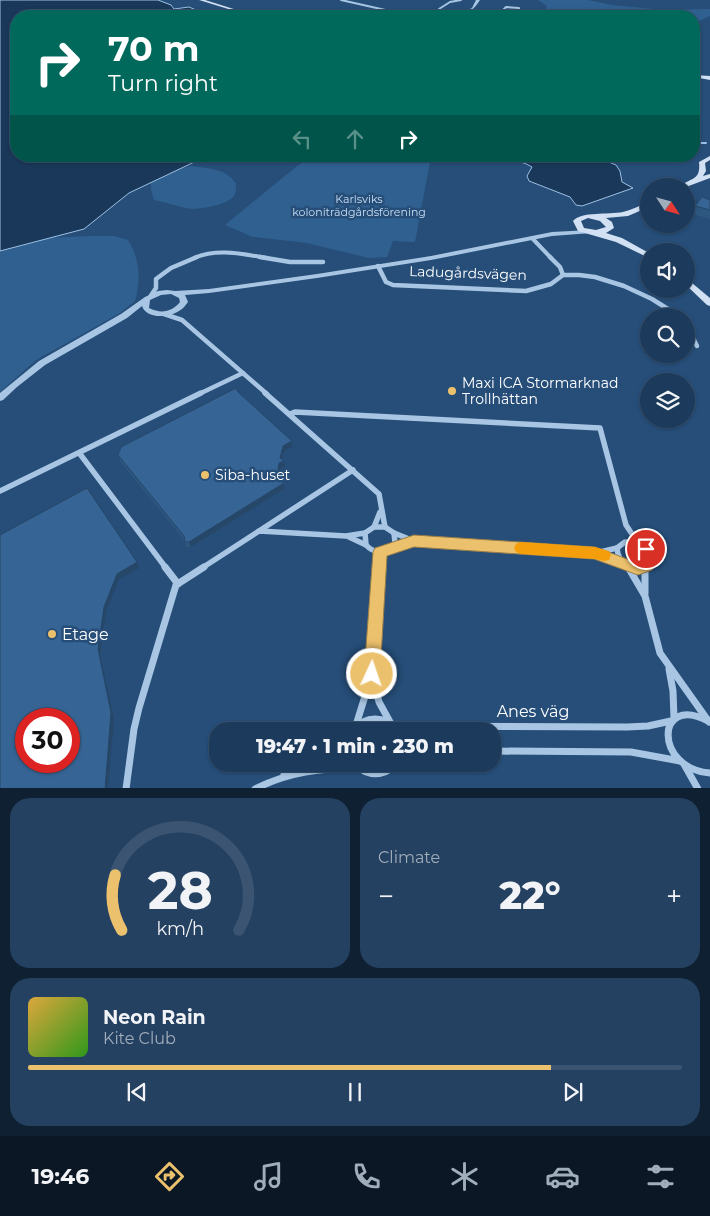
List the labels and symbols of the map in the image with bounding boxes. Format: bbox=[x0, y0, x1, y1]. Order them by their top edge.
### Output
north arrow bbox=[640, 178, 695, 232]
park label: Karlsviks koloniträdgårdsförening bbox=[292, 192, 426, 219]
street label: Ladugårdsvägen bbox=[409, 262, 527, 284]
place label: Maxi ICA Stormarknad Trollhättan bbox=[462, 374, 619, 408]
marker: Maxi ICA Stormarknad Trollhättan bbox=[446, 385, 458, 397]
place label: Siba-huset bbox=[215, 466, 291, 484]
marker: Siba-huset bbox=[199, 469, 211, 481]
pin bbox=[625, 528, 667, 570]
place label: Etage bbox=[62, 625, 109, 644]
marker: Etage bbox=[46, 628, 58, 640]
position arrow bbox=[345, 647, 397, 699]
street label: Anes väg bbox=[497, 702, 569, 721]
speed limit sign: 30 bbox=[15, 708, 80, 773]

